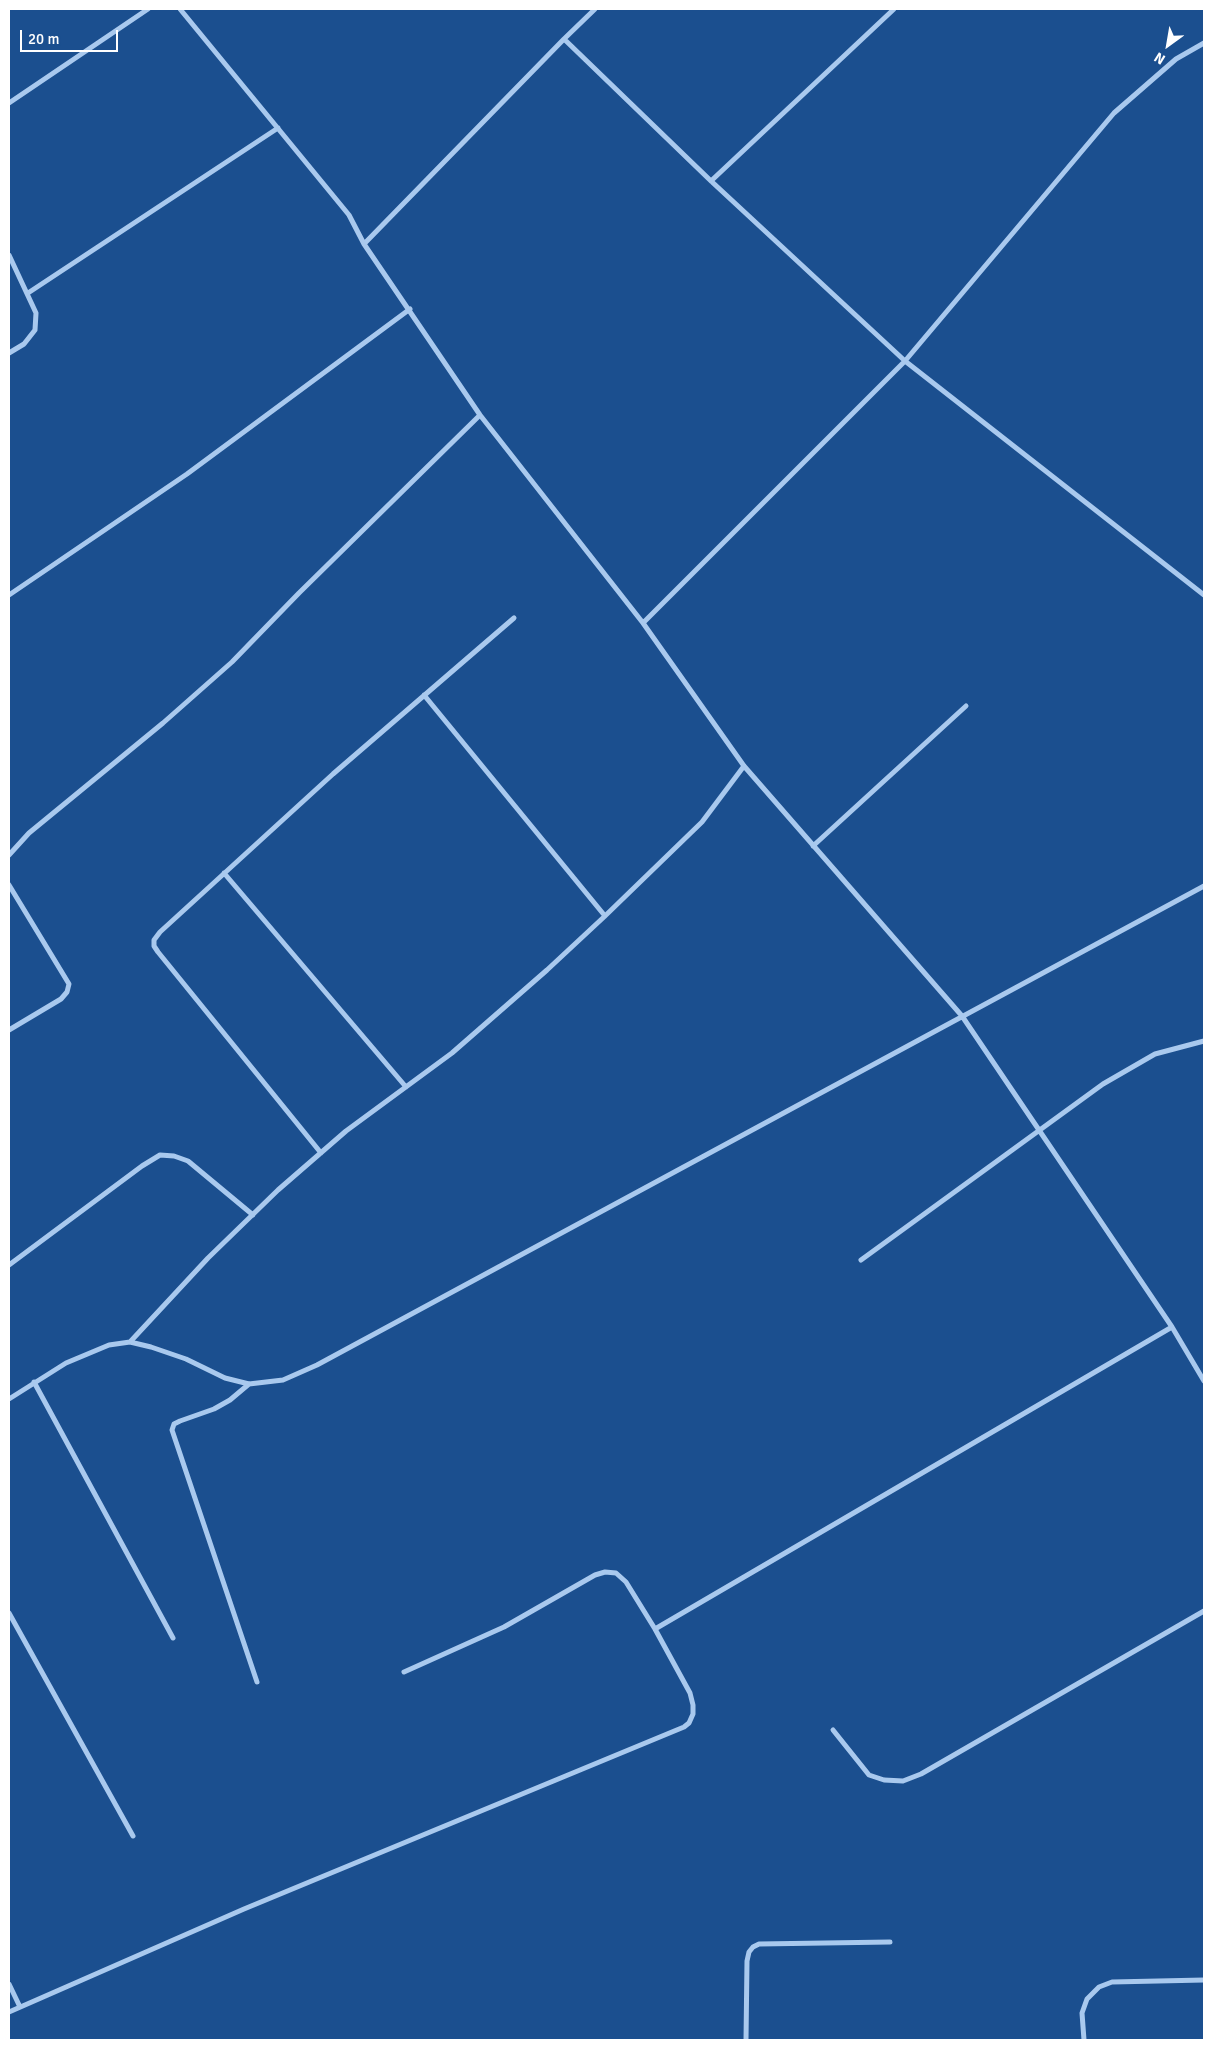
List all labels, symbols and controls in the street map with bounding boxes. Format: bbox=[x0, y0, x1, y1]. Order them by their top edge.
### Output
scale bar bbox=[22, 20, 120, 52]
north arrow bbox=[1143, 20, 1193, 70]
text: 20 m bbox=[28, 30, 59, 48]
text: N bbox=[1151, 48, 1168, 68]

